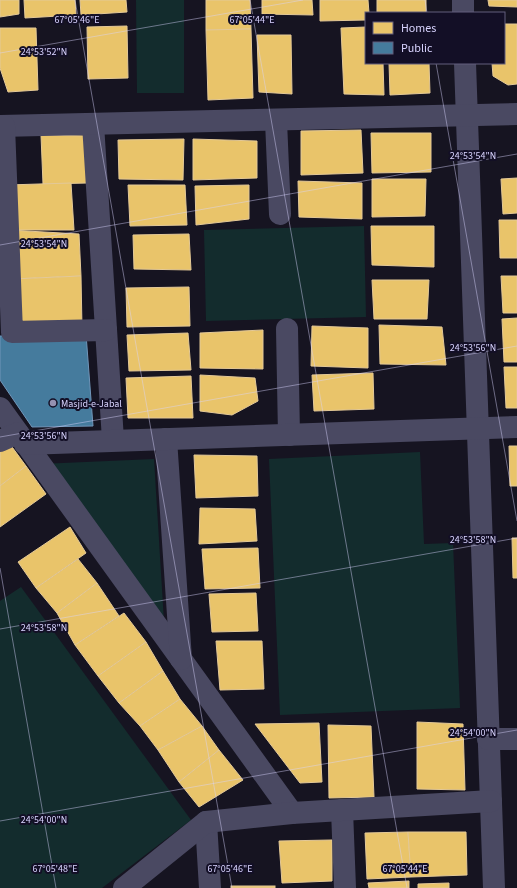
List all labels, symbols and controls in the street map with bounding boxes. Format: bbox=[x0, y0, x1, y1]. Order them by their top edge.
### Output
legend bbox=[365, 12, 505, 64]
text: 67°05'46"E bbox=[54, 13, 100, 27]
text: 67°05'44"E bbox=[229, 13, 275, 27]
text: Homes bbox=[401, 20, 436, 37]
text: Public bbox=[401, 40, 433, 57]
text: 24°53'52"N bbox=[21, 45, 67, 59]
text: 24°53'54"N bbox=[450, 149, 496, 163]
text: 24°53'54"N bbox=[21, 237, 67, 251]
text: 24°53'56"N bbox=[450, 341, 496, 355]
place label: Masjid-e-Jabal bbox=[61, 397, 122, 411]
marker: Masjid-e-Jabal bbox=[48, 398, 58, 408]
text: 24°53'56"N bbox=[21, 429, 67, 443]
text: 24°53'58"N bbox=[450, 533, 496, 547]
text: 24°53'58"N bbox=[21, 621, 67, 635]
text: 24°54'00"N bbox=[450, 726, 496, 740]
text: 24°54'00"N bbox=[21, 813, 67, 827]
text: 67°05'48"E bbox=[32, 862, 78, 876]
text: 67°05'46"E bbox=[207, 862, 253, 876]
text: 67°05'44"E bbox=[382, 862, 428, 876]

